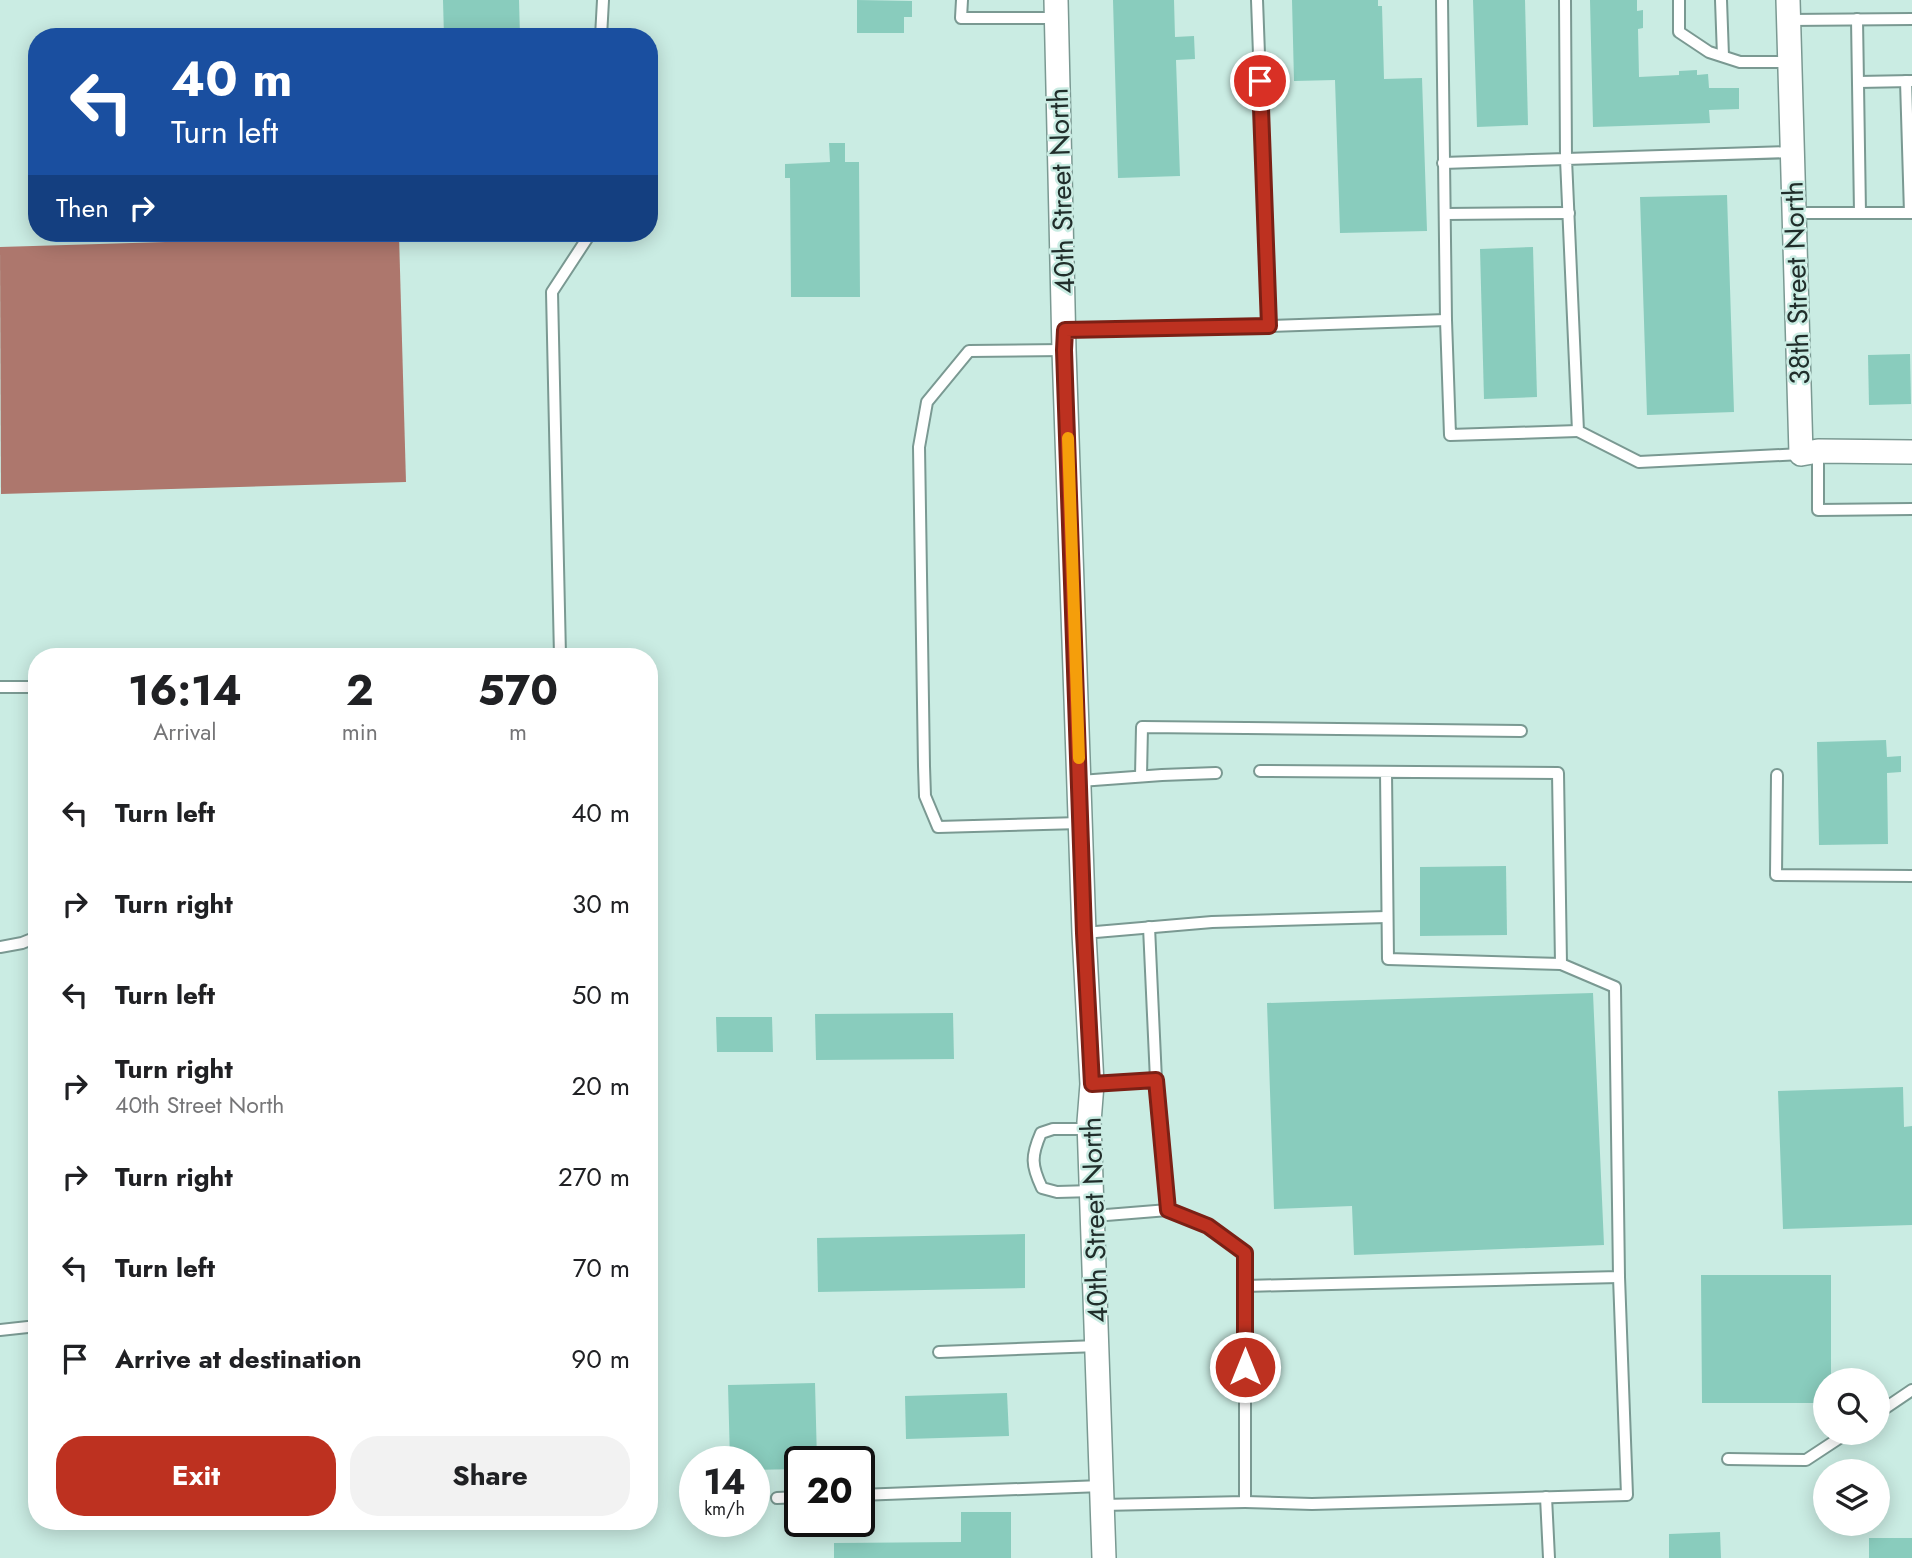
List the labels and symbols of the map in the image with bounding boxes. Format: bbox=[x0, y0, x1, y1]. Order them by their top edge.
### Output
pin bbox=[1230, 51, 1290, 111]
street label: 40th Street North bbox=[1037, 87, 1086, 295]
street label: 38th Street North bbox=[1772, 181, 1821, 385]
street label: 40th Street North bbox=[1070, 1116, 1119, 1324]
position arrow bbox=[1208, 1330, 1282, 1404]
speed limit sign: 20 bbox=[784, 1446, 875, 1537]

